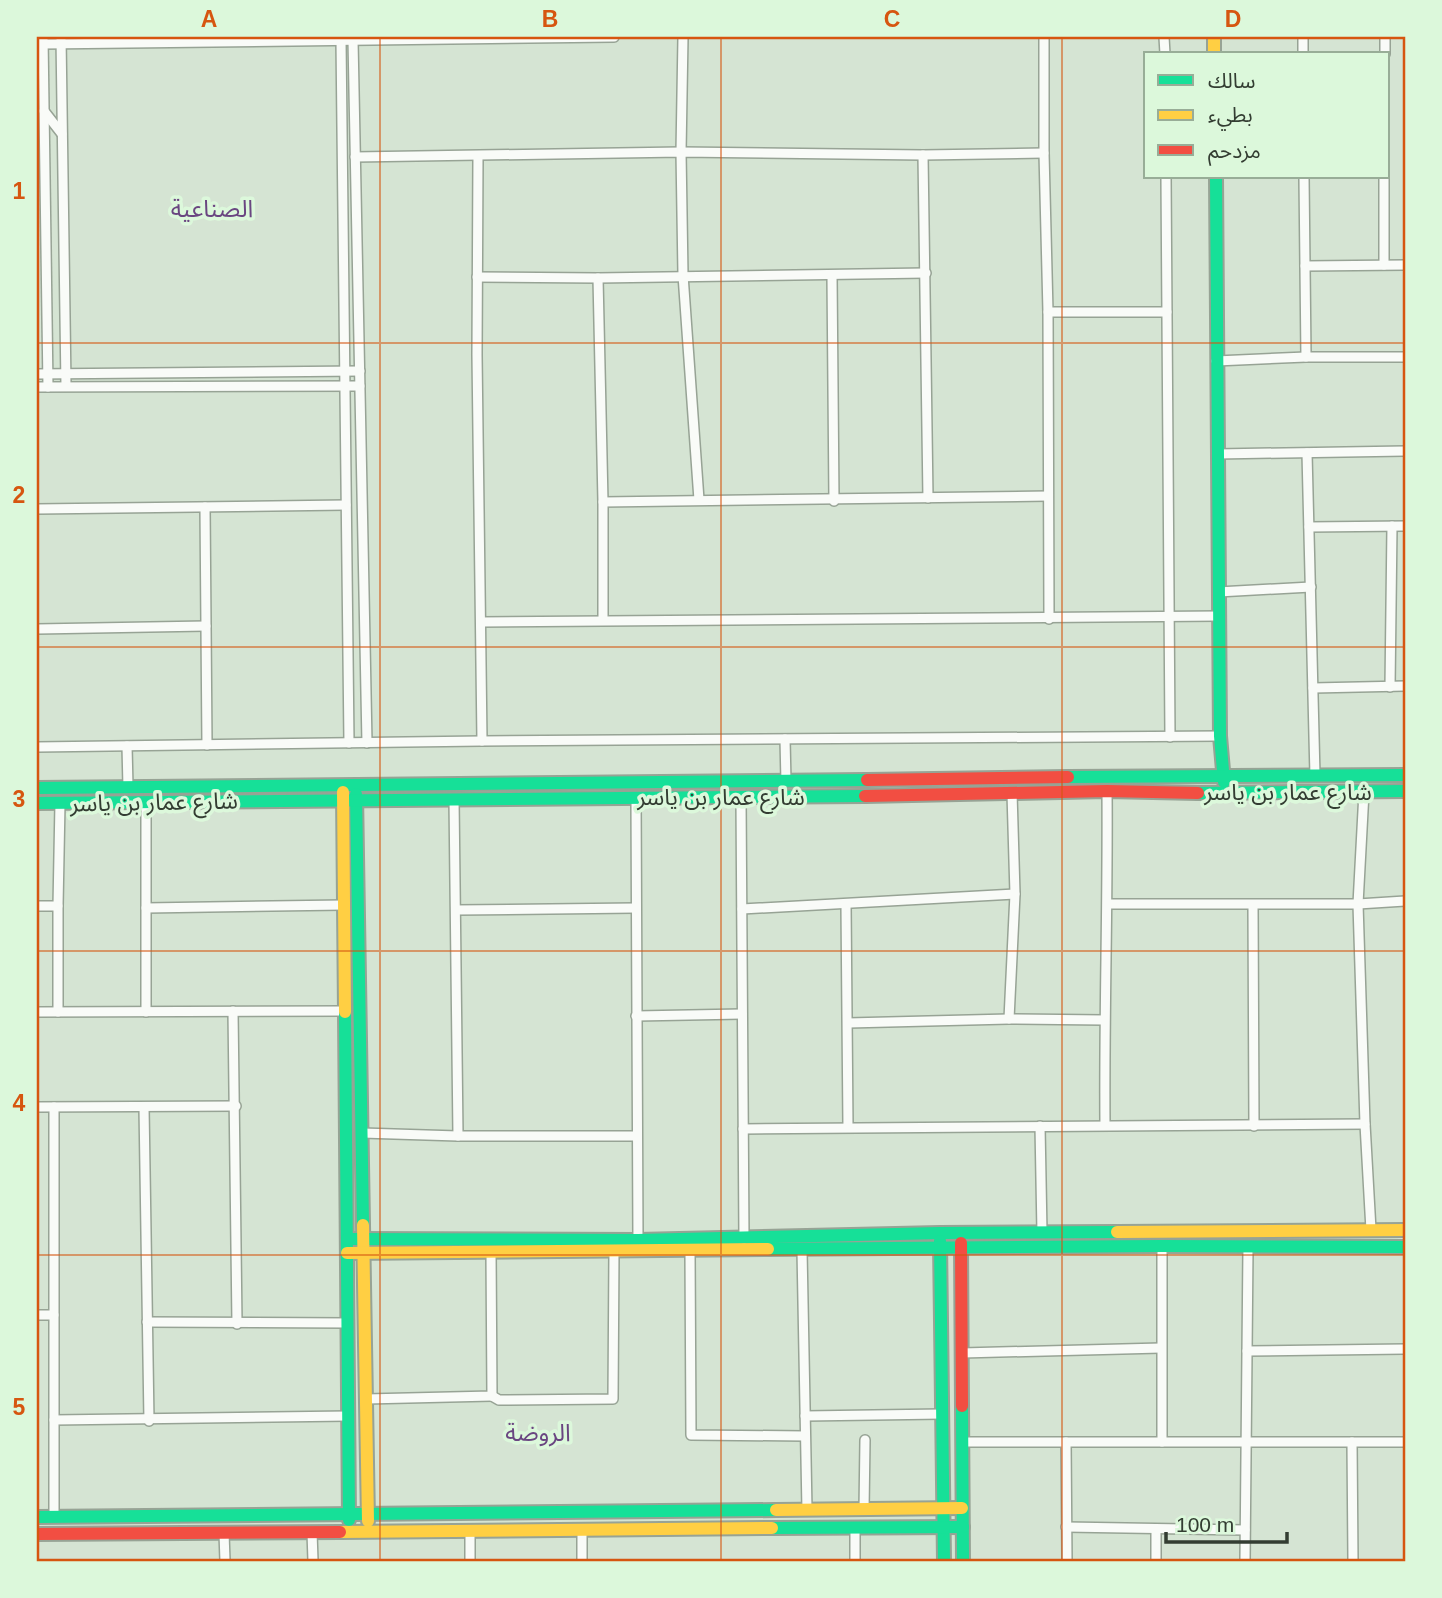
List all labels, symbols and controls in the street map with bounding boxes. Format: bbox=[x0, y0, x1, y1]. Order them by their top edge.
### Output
text: A bbox=[201, 6, 217, 32]
text: B bbox=[542, 6, 558, 32]
text: C bbox=[884, 6, 900, 32]
text: D bbox=[1225, 6, 1241, 32]
legend bbox=[1144, 52, 1390, 178]
text: سالك bbox=[1208, 69, 1255, 92]
text: بطيء bbox=[1208, 103, 1253, 131]
text: مزدحم bbox=[1208, 139, 1261, 166]
text: 1 bbox=[13, 178, 26, 204]
district label: الصناعية bbox=[171, 195, 253, 222]
text: 2 bbox=[13, 482, 25, 508]
street label: شارع عمار بن ياسر bbox=[1203, 779, 1372, 809]
street label: شارع عمار بن ياسر bbox=[636, 784, 805, 814]
text: 3 bbox=[13, 786, 25, 812]
street label: شارع عمار بن ياسر bbox=[69, 788, 238, 820]
text: 4 bbox=[13, 1090, 26, 1116]
text: 5 bbox=[13, 1394, 26, 1420]
district label: الروضة bbox=[505, 1419, 571, 1447]
scale bar bbox=[1166, 1500, 1286, 1544]
text: 100 m bbox=[1176, 1513, 1234, 1536]

